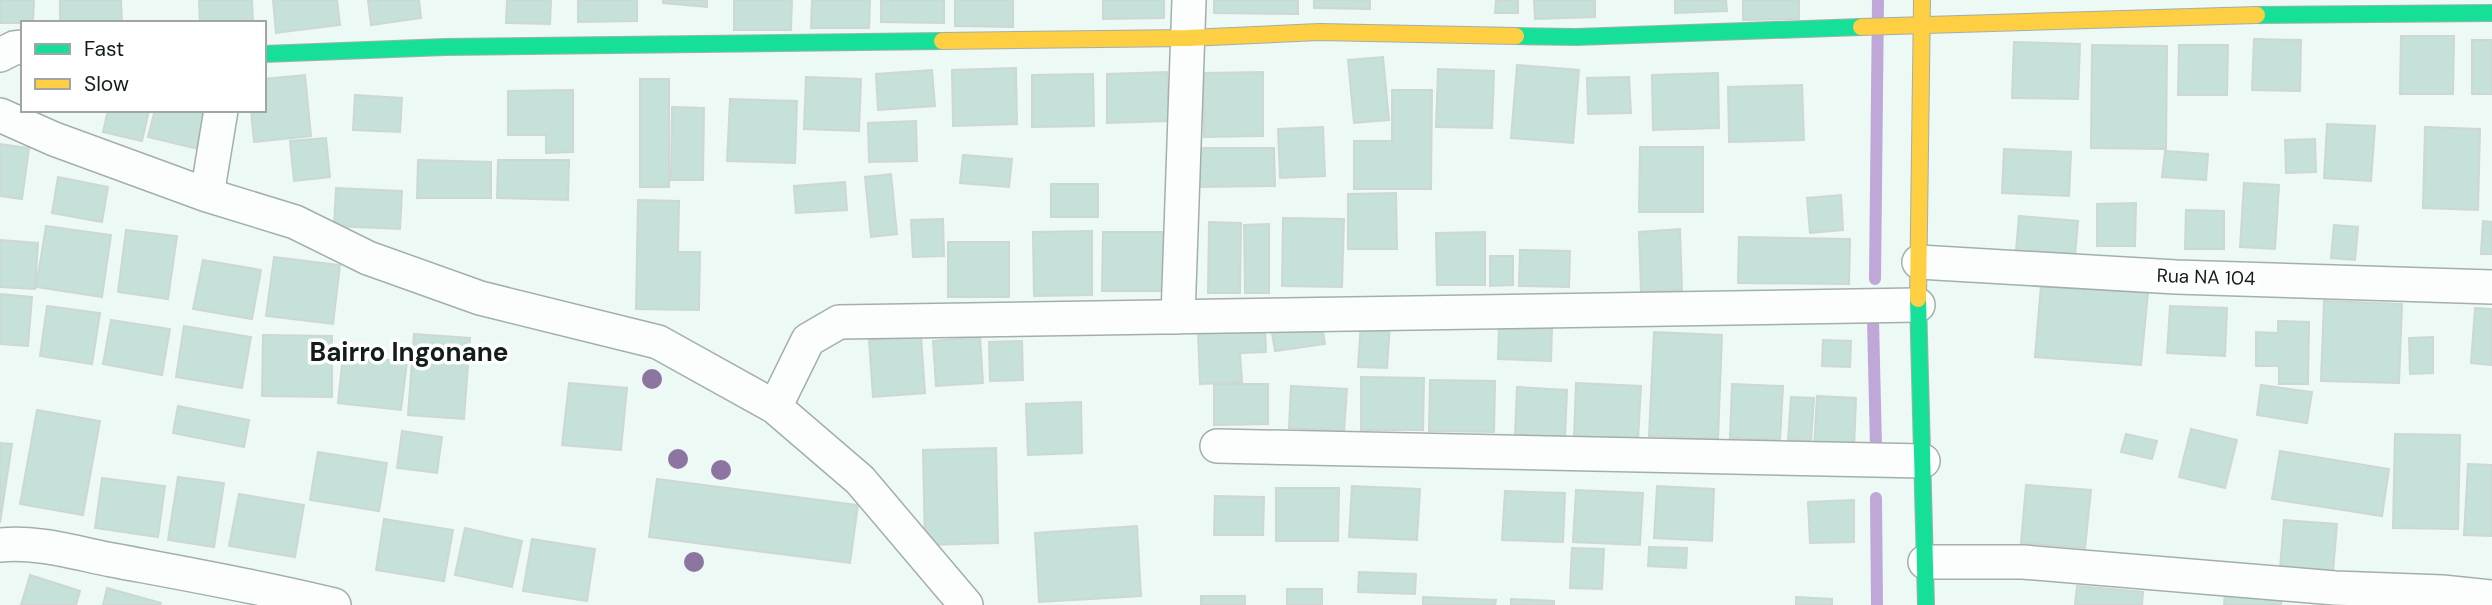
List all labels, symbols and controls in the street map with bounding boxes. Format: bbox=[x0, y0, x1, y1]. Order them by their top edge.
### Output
legend bbox=[21, 21, 266, 112]
text: Fast bbox=[84, 35, 124, 63]
text: Slow bbox=[84, 70, 129, 98]
street label: Rua NA 104 bbox=[2156, 263, 2256, 291]
district label: Bairro Ingonane bbox=[310, 335, 508, 369]

